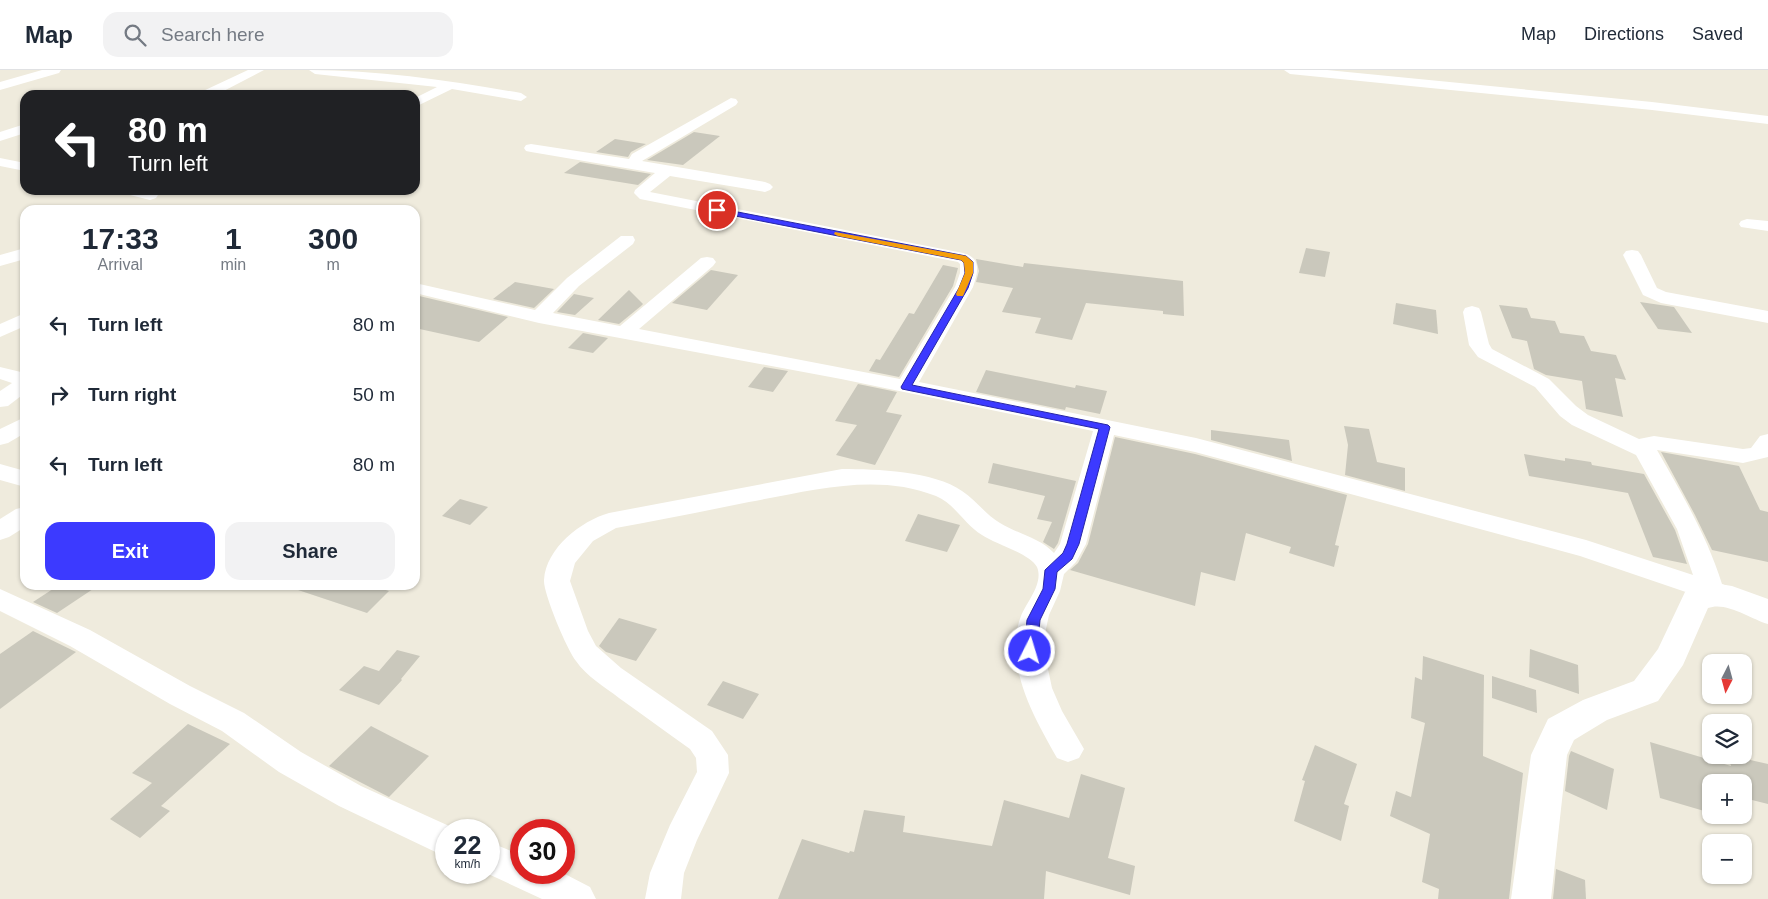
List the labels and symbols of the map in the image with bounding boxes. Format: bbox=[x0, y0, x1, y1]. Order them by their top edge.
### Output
pin bbox=[696, 189, 738, 231]
position arrow bbox=[1003, 624, 1055, 676]
north arrow bbox=[1702, 654, 1752, 704]
speed limit sign: 30 bbox=[510, 819, 575, 884]

